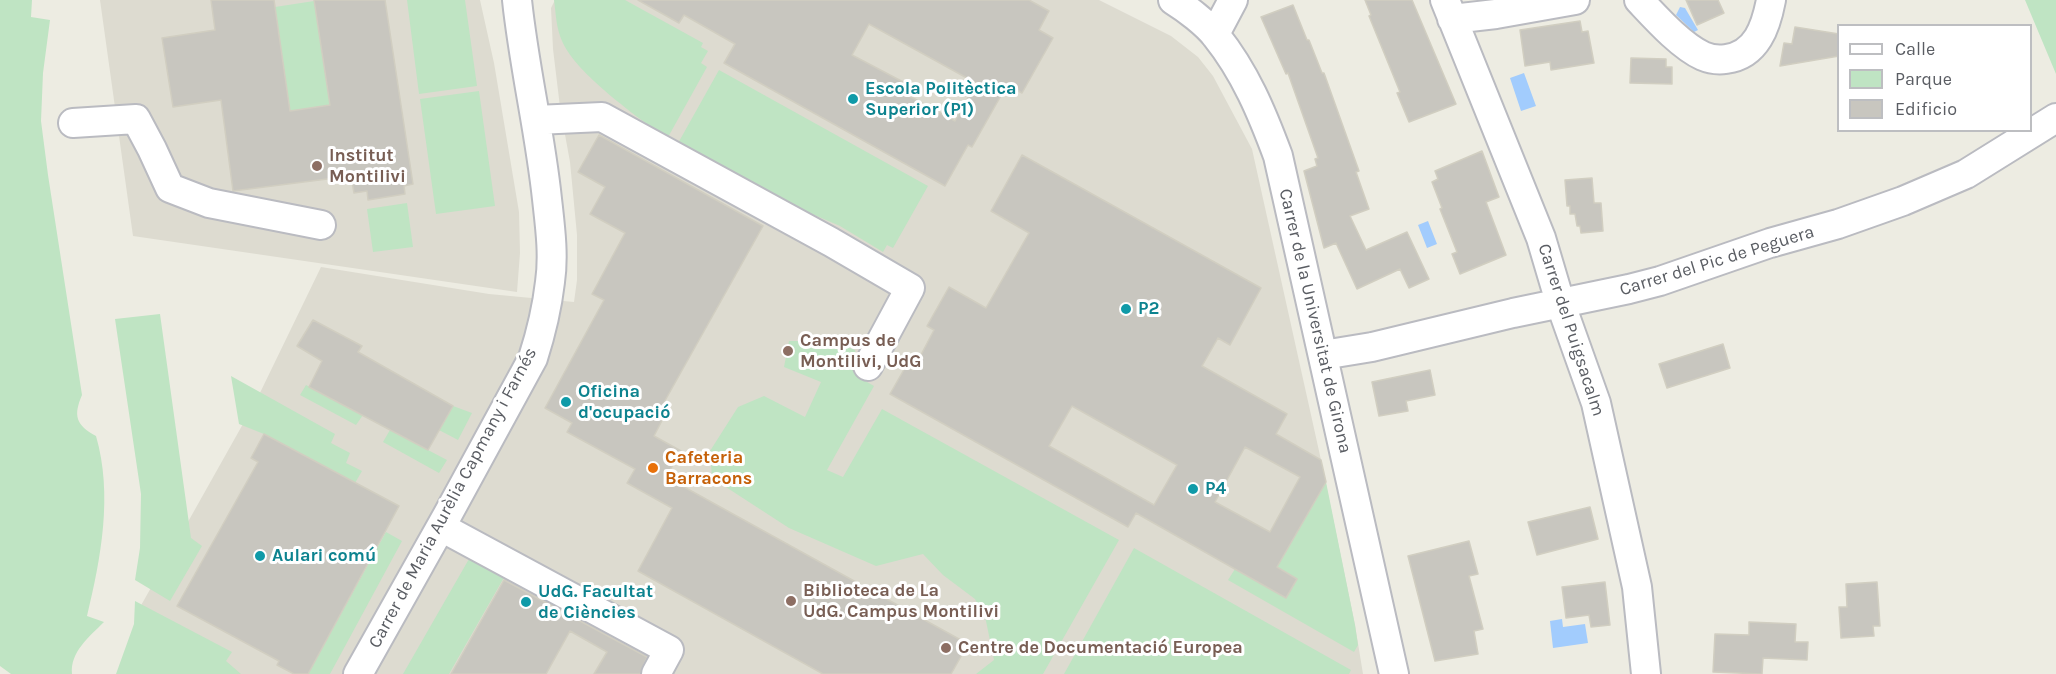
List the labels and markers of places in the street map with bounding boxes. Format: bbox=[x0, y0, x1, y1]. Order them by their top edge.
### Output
place label: Escola Politèctica Superior (P1) bbox=[865, 78, 1017, 121]
marker: Escola Politèctica Superior (P1) bbox=[846, 92, 860, 106]
place label: Institut Montilivi bbox=[329, 145, 406, 188]
marker: Institut Montilivi bbox=[310, 159, 324, 173]
place label: P2 bbox=[1138, 298, 1159, 320]
marker: P2 bbox=[1119, 302, 1133, 316]
place label: Campus de Montilivi, UdG bbox=[800, 330, 922, 372]
marker: Campus de Montilivi, UdG bbox=[781, 344, 795, 358]
place label: Oficina d'ocupació bbox=[578, 381, 670, 424]
marker: Oficina d'ocupació bbox=[559, 395, 573, 409]
place label: Cafeteria Barracons bbox=[665, 447, 752, 490]
marker: Cafeteria Barracons bbox=[646, 461, 660, 475]
place label: P4 bbox=[1205, 478, 1226, 500]
marker: P4 bbox=[1186, 482, 1200, 496]
place label: Aulari comú bbox=[272, 545, 376, 567]
marker: Aulari comú bbox=[253, 549, 267, 563]
place label: Biblioteca de La UdG. Campus Montilivi bbox=[803, 580, 999, 622]
place label: UdG. Facultat de Ciències bbox=[538, 581, 653, 624]
marker: Biblioteca de La UdG. Campus Montilivi bbox=[784, 594, 798, 608]
marker: UdG. Facultat de Ciències bbox=[519, 595, 533, 609]
place label: Centre de Documentació Europea bbox=[958, 637, 1243, 659]
marker: Centre de Documentació Europea bbox=[939, 641, 953, 655]

